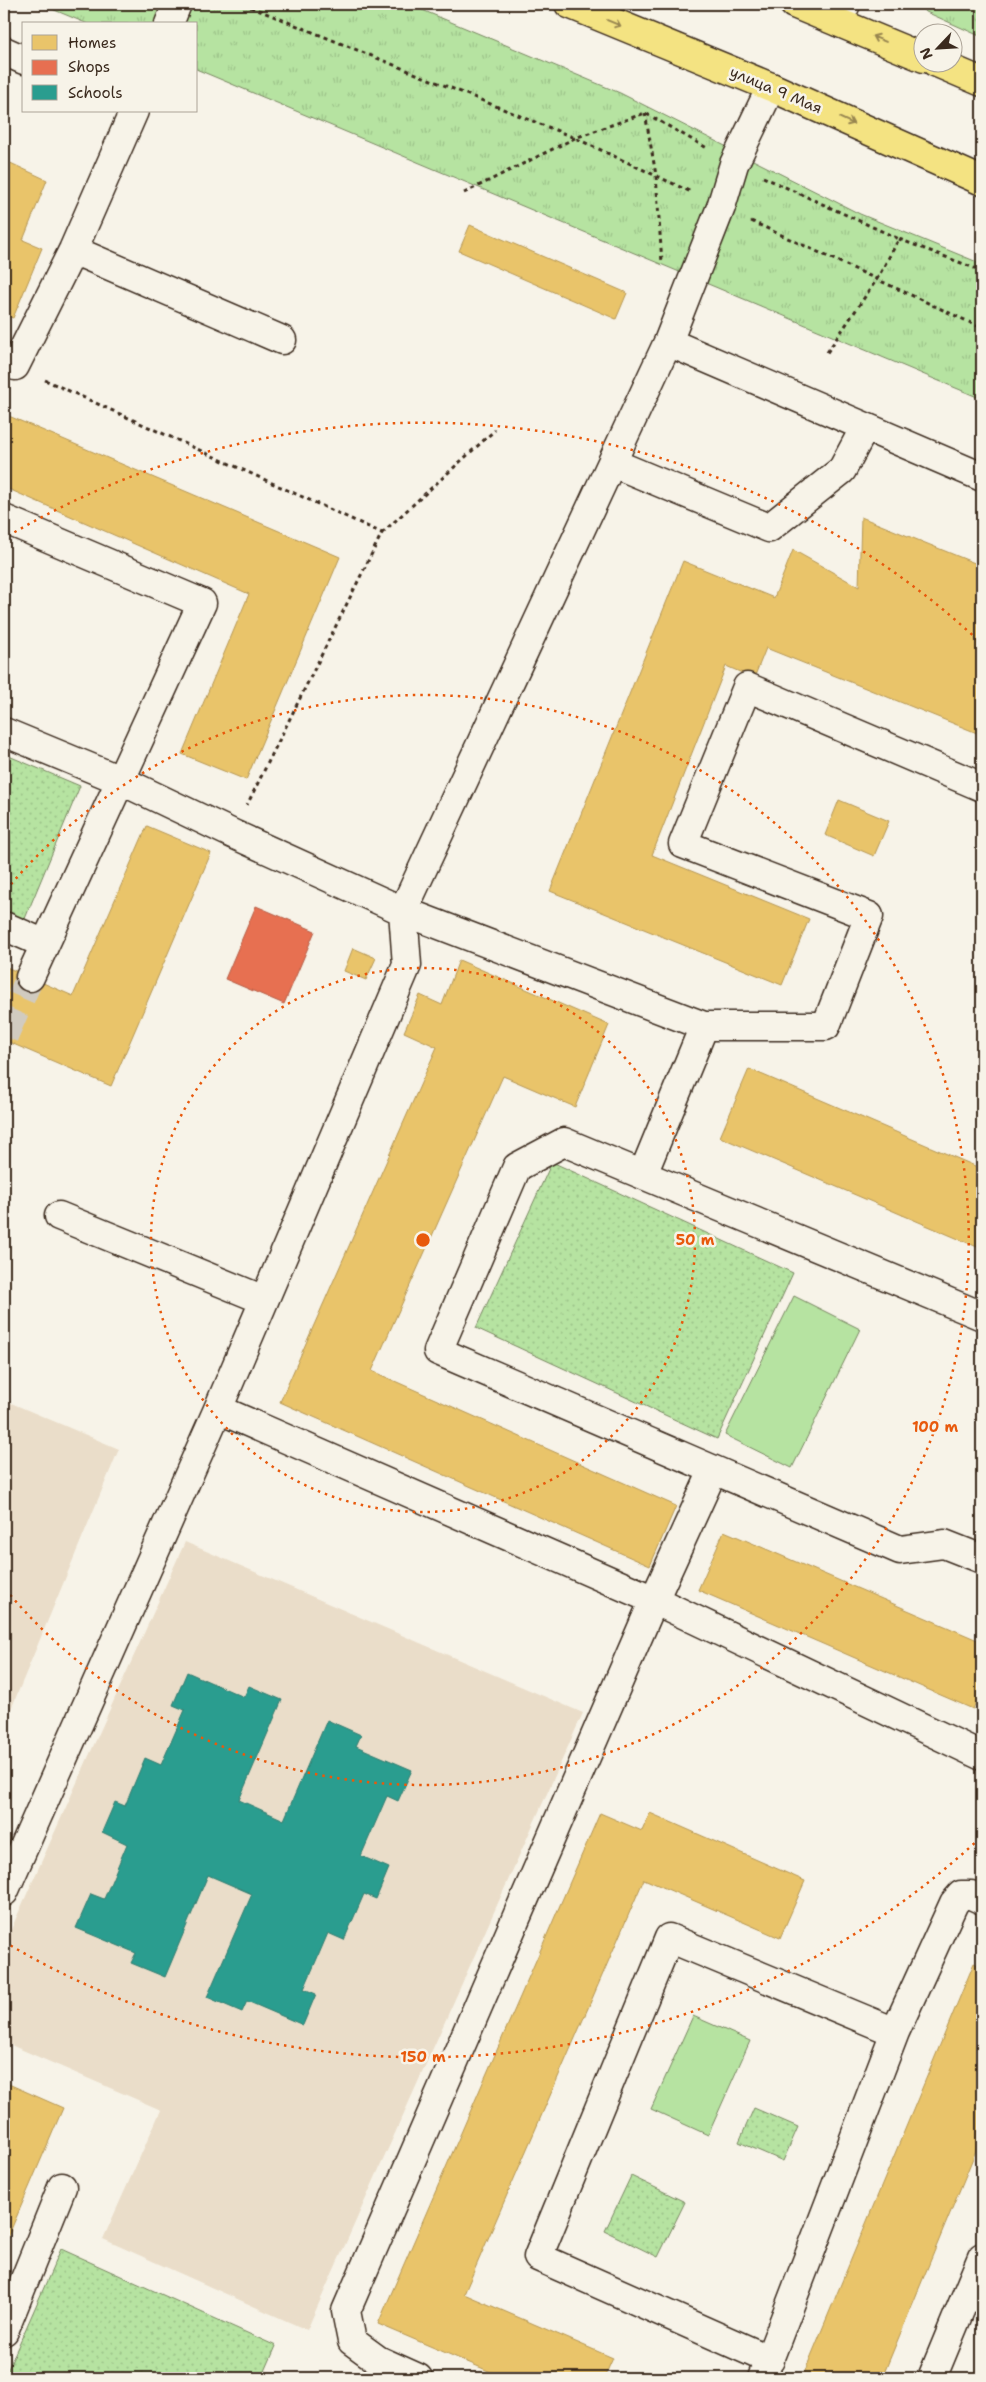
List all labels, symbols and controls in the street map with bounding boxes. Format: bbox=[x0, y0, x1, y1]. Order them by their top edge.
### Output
one-way arrow bbox=[606, 18, 621, 28]
legend bbox=[22, 22, 198, 112]
north arrow bbox=[914, 22, 964, 72]
text: Homes bbox=[68, 33, 116, 53]
one-way arrow bbox=[871, 34, 887, 43]
text: N bbox=[916, 45, 937, 62]
text: Shops bbox=[68, 57, 110, 77]
street label: улица 9 Мая bbox=[727, 62, 825, 118]
text: Schools bbox=[68, 83, 123, 103]
one-way arrow bbox=[839, 117, 854, 127]
text: 50 m bbox=[676, 1230, 715, 1250]
centre of rings bbox=[414, 1231, 432, 1249]
text: 100 m bbox=[912, 1417, 958, 1437]
text: 150 m bbox=[400, 2047, 446, 2067]

